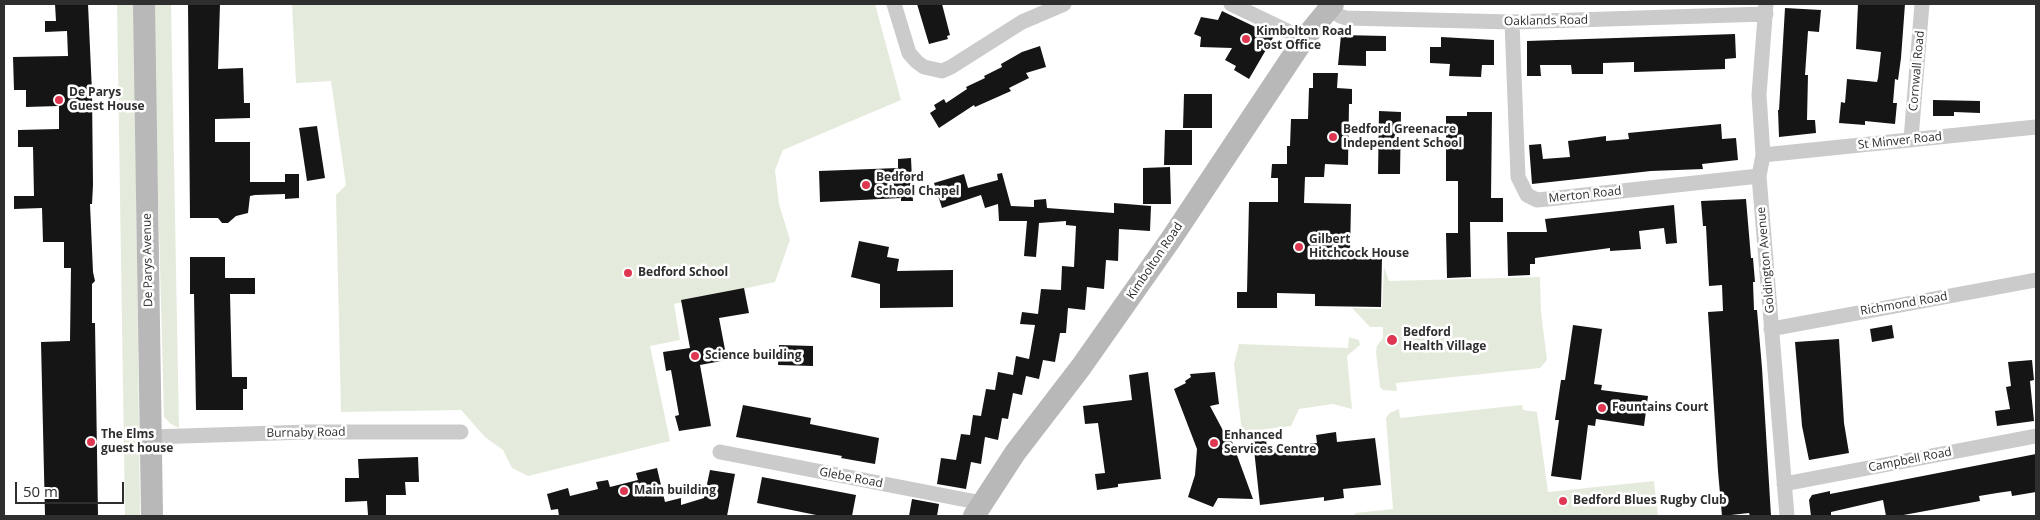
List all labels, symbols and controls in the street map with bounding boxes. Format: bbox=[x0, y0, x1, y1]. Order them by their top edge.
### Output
street label: Oaklands Road bbox=[1504, 13, 1588, 29]
place label: Kimbolton Road Post Office bbox=[1256, 25, 1352, 53]
street label: Cornwall Road bbox=[1906, 30, 1928, 112]
marker: Kimbolton Road Post Office bbox=[1240, 33, 1252, 45]
place label: De Parys Guest House bbox=[69, 86, 145, 114]
marker: De Parys Guest House bbox=[53, 94, 65, 106]
place label: Bedford Greenacre Independent School bbox=[1343, 123, 1462, 151]
street label: St Minver Road bbox=[1857, 129, 1943, 153]
marker: Bedford Greenacre Independent School bbox=[1327, 131, 1339, 143]
place label: Bedford School Chapel bbox=[876, 171, 959, 199]
marker: Bedford School Chapel bbox=[860, 179, 872, 191]
street label: Merton Road bbox=[1548, 184, 1622, 206]
street label: Goldington Avenue bbox=[1754, 206, 1778, 314]
street label: De Parys Avenue bbox=[140, 213, 156, 307]
street label: Kimbolton Road bbox=[1124, 220, 1186, 302]
place label: Gilbert Hitchcock House bbox=[1309, 233, 1409, 261]
marker: Gilbert Hitchcock House bbox=[1293, 241, 1305, 253]
place label: Bedford School bbox=[638, 266, 728, 280]
marker: Bedford School bbox=[622, 267, 634, 279]
street label: Richmond Road bbox=[1859, 289, 1949, 319]
place label: Bedford Health Village bbox=[1403, 326, 1486, 354]
marker: Bedford Health Village bbox=[1385, 333, 1399, 347]
place label: Science building bbox=[705, 349, 802, 363]
marker: Science building bbox=[689, 350, 701, 362]
place label: Fountains Court bbox=[1612, 401, 1708, 415]
marker: Fountains Court bbox=[1596, 402, 1608, 414]
street label: Burnaby Road bbox=[266, 425, 346, 441]
place label: The Elms guest house bbox=[101, 428, 173, 456]
place label: Enhanced Services Centre bbox=[1224, 429, 1316, 457]
marker: The Elms guest house bbox=[85, 436, 97, 448]
marker: Enhanced Services Centre bbox=[1208, 437, 1220, 449]
street label: Campbell Road bbox=[1867, 445, 1953, 475]
street label: Glebe Road bbox=[818, 465, 884, 491]
scale bar bbox=[18, 472, 126, 504]
text: 50 m bbox=[23, 481, 58, 501]
place label: Main building bbox=[634, 484, 716, 498]
marker: Main building bbox=[618, 485, 630, 497]
place label: Bedford Blues Rugby Club bbox=[1573, 494, 1727, 508]
marker: Bedford Blues Rugby Club bbox=[1557, 495, 1569, 507]

